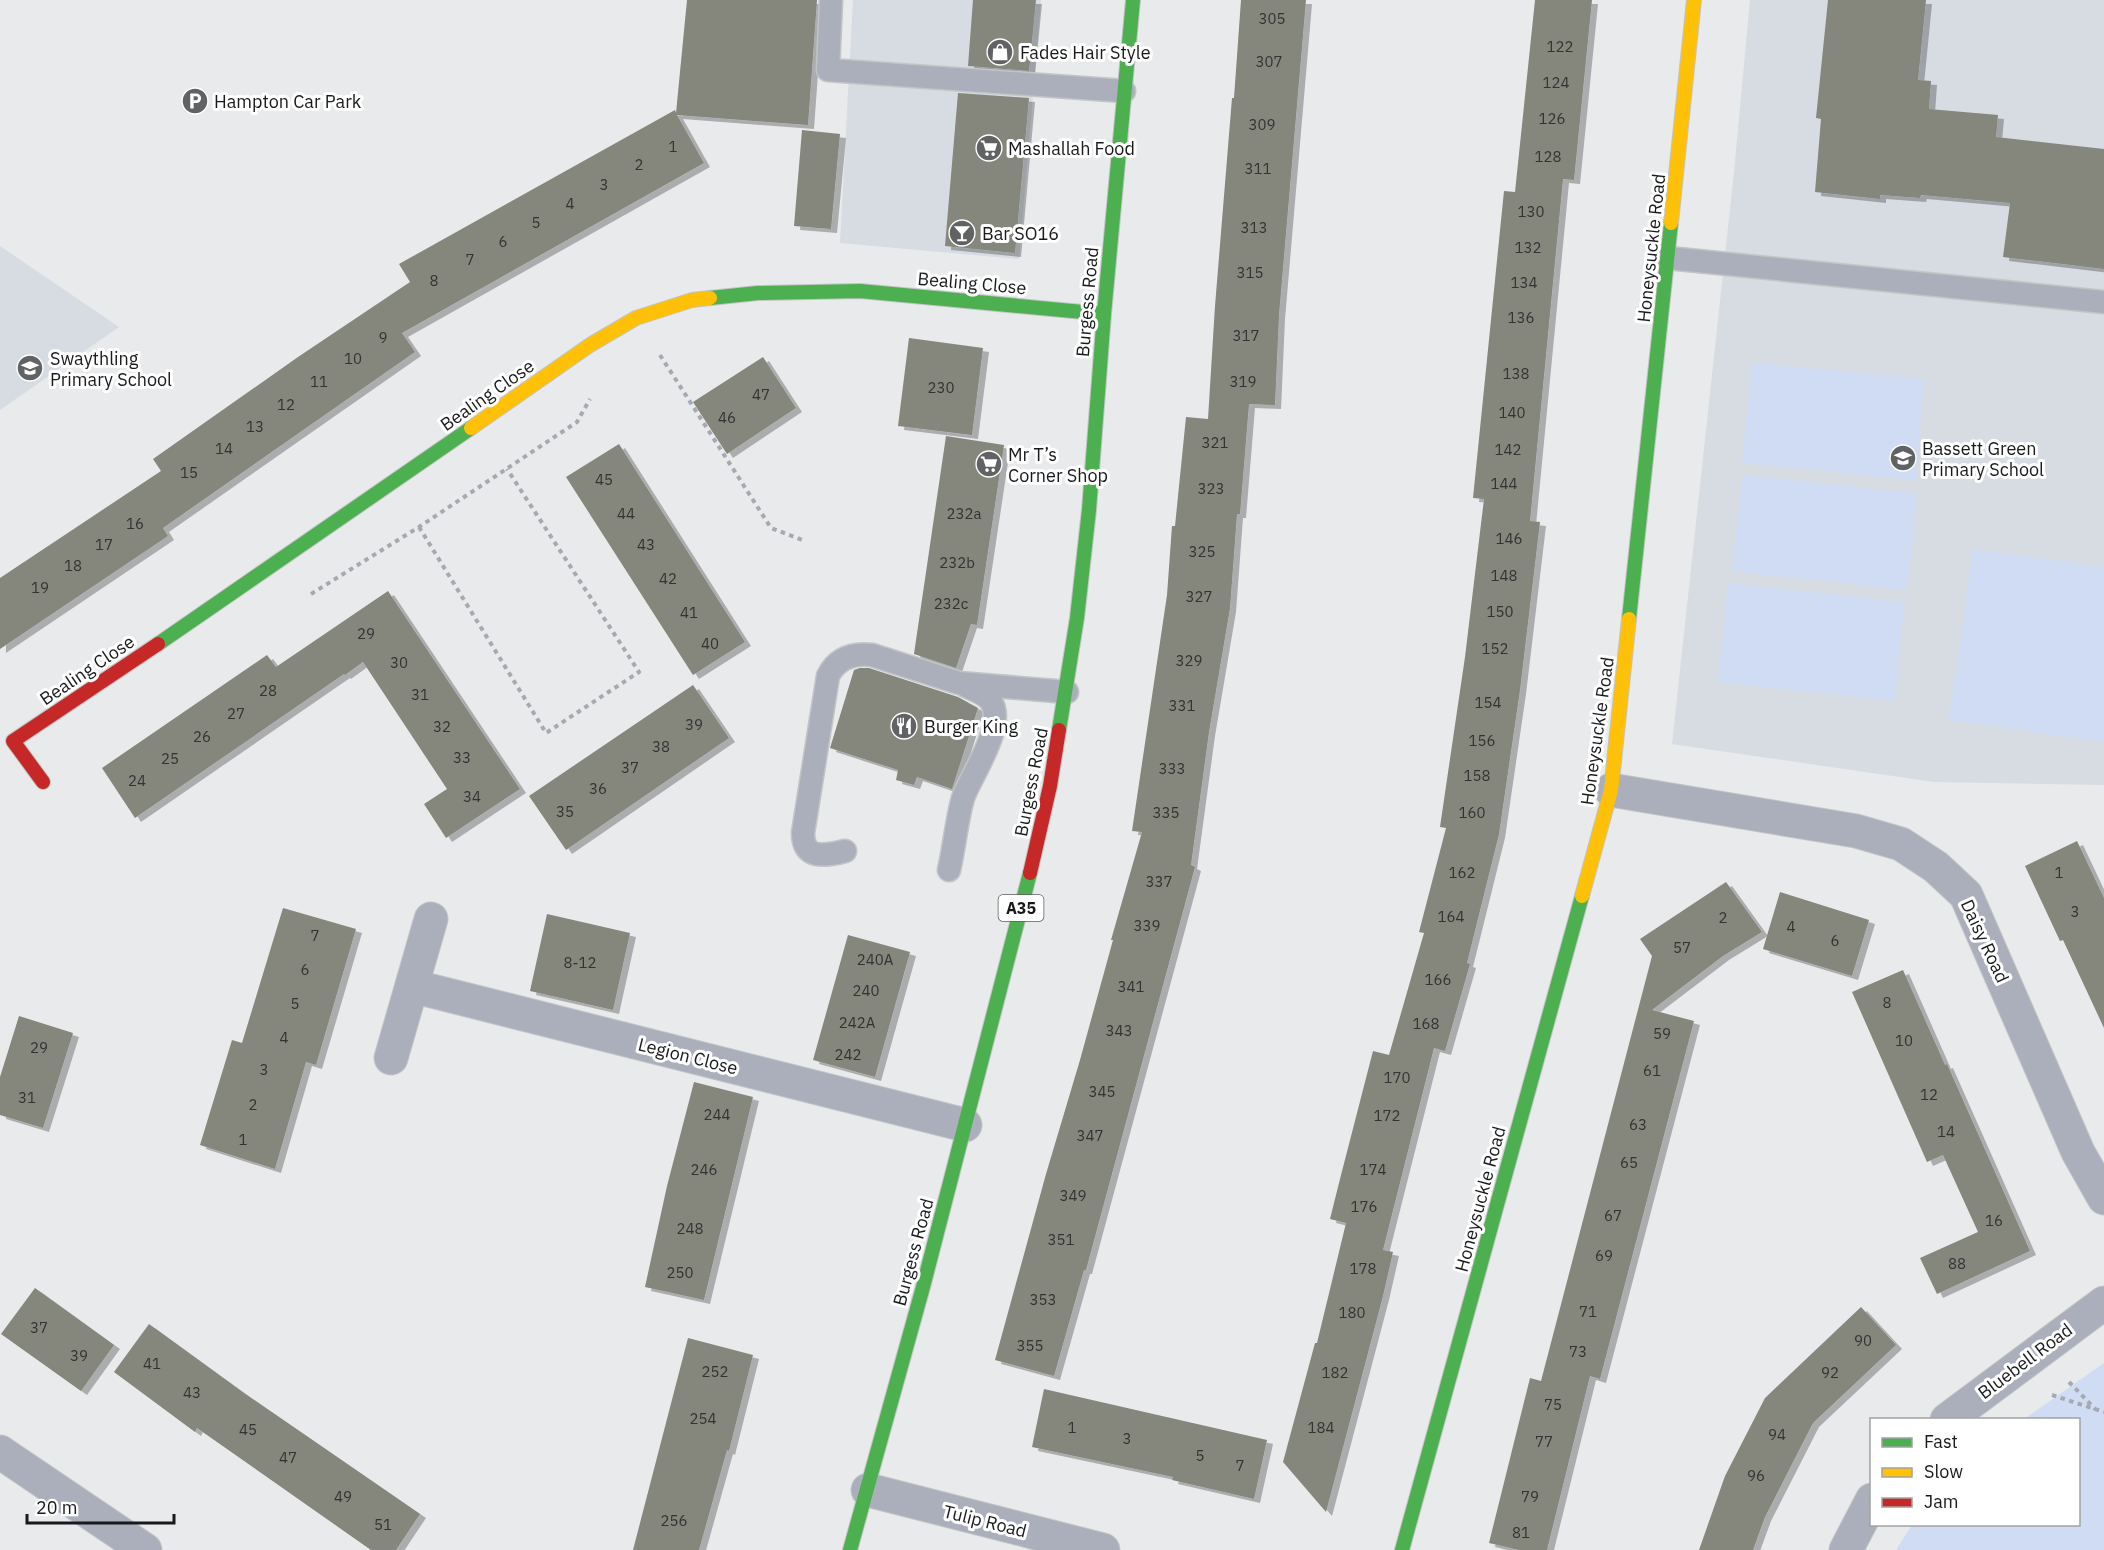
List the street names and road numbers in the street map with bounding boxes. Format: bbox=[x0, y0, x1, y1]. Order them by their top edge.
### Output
street label: Honeysuckle Road bbox=[1632, 172, 1670, 324]
street label: Burgess Road bbox=[1071, 246, 1103, 358]
street label: Bealing Close bbox=[916, 267, 1028, 299]
street label: Bealing Close bbox=[436, 354, 539, 436]
street label: Bealing Close bbox=[35, 630, 139, 710]
street label: Honeysuckle Road bbox=[1575, 655, 1619, 807]
street label: Burgess Road bbox=[1009, 726, 1053, 838]
road number: A35 bbox=[998, 895, 1044, 921]
street label: Daisy Road bbox=[1956, 896, 2014, 986]
street label: Legion Close bbox=[636, 1032, 740, 1080]
street label: Honeysuckle Road bbox=[1450, 1124, 1510, 1274]
street label: Burgess Road bbox=[888, 1196, 938, 1308]
street label: Bluebell Road bbox=[1973, 1318, 2077, 1404]
street label: Tulip Road bbox=[941, 1500, 1029, 1542]

